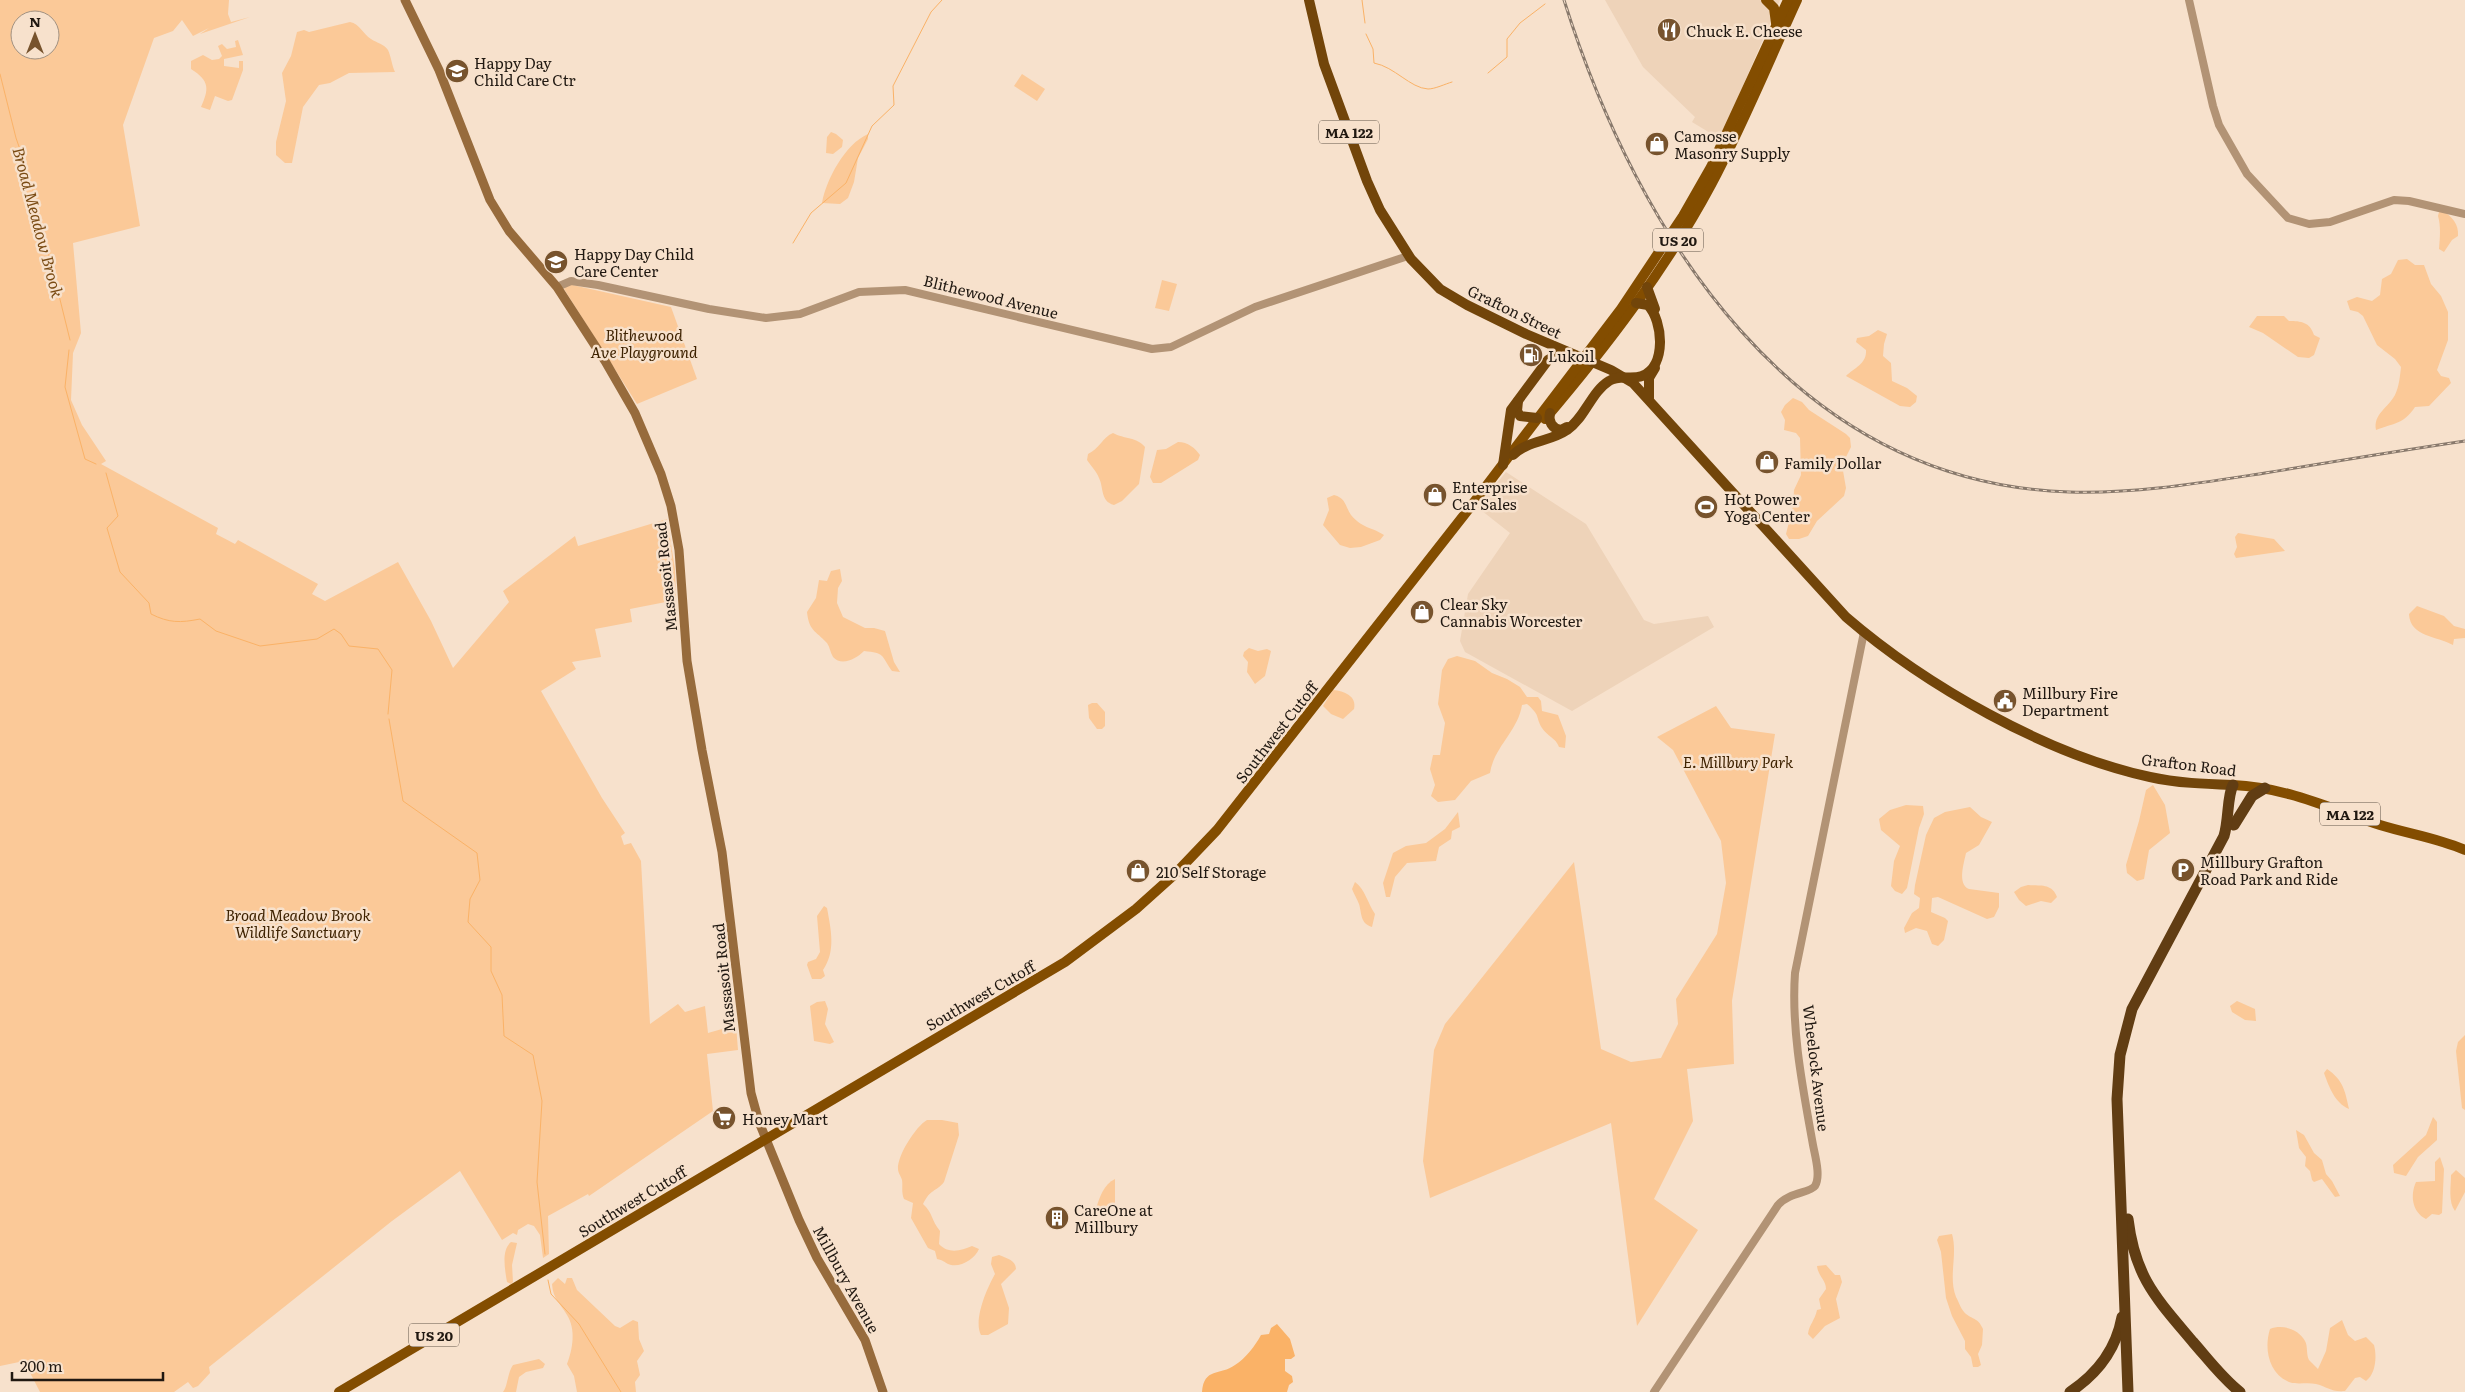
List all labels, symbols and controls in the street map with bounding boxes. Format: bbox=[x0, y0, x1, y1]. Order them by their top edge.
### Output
north arrow bbox=[10, 10, 60, 60]
text: N bbox=[29, 11, 41, 31]
restaurant icon: Chuck E. Cheese bbox=[1656, 17, 1682, 43]
place label: Chuck E. Cheese bbox=[1686, 19, 1803, 42]
place label: Happy Day Child Care Ctr bbox=[474, 51, 576, 91]
school or university icon: Happy Day Child Care Ctr bbox=[444, 58, 470, 84]
road number: MA 122 bbox=[1319, 120, 1379, 144]
place label: Camosse Masonry Supply bbox=[1674, 124, 1791, 164]
shop icon: Camosse Masonry Supply bbox=[1644, 131, 1670, 157]
water label: Broad Meadow Brook bbox=[7, 144, 71, 300]
road number: US 20 bbox=[1653, 228, 1703, 252]
place label: Happy Day Child Care Center bbox=[574, 242, 694, 282]
school or university icon: Happy Day Child Care Center bbox=[543, 249, 569, 275]
street label: Blithewood Avenue bbox=[921, 268, 1061, 324]
street label: Grafton Street bbox=[1464, 278, 1566, 344]
park label: Blithewood Ave Playground bbox=[590, 323, 698, 363]
fuel station icon: Lukoil bbox=[1518, 342, 1544, 368]
place label: Lukoil bbox=[1548, 344, 1595, 367]
shop icon: Family Dollar bbox=[1754, 449, 1780, 475]
place label: Family Dollar bbox=[1784, 451, 1881, 474]
place label: Enterprise Car Sales bbox=[1452, 475, 1528, 515]
shop icon: Enterprise Car Sales bbox=[1422, 482, 1448, 508]
place label: Hot Power Yoga Center bbox=[1724, 487, 1810, 527]
sports icon: Hot Power Yoga Center bbox=[1693, 494, 1719, 520]
street label: Massasoit Road bbox=[648, 521, 682, 633]
place label: Clear Sky Cannabis Worcester bbox=[1440, 592, 1582, 632]
shop icon: Clear Sky Cannabis Worcester bbox=[1409, 599, 1435, 625]
street label: Southwest Cutoff bbox=[1229, 675, 1324, 788]
place label: Millbury Fire Department bbox=[2022, 681, 2118, 721]
public building icon: Millbury Fire Department bbox=[1992, 688, 2018, 714]
street label: Grafton Road bbox=[2140, 747, 2238, 781]
park label: E. Millbury Park bbox=[1683, 750, 1794, 773]
road number: MA 122 bbox=[2320, 802, 2380, 826]
place label: Millbury Grafton Road Park and Ride bbox=[2200, 850, 2338, 890]
parking icon: Millbury Grafton Road Park and Ride bbox=[2170, 857, 2196, 883]
shop icon: 210 Self Storage bbox=[1125, 858, 1151, 884]
place label: 210 Self Storage bbox=[1156, 860, 1266, 883]
park label: Broad Meadow Brook Wildlife Sanctuary bbox=[225, 903, 371, 943]
street label: Massasoit Road bbox=[706, 922, 740, 1034]
street label: Southwest Cutoff bbox=[921, 954, 1040, 1036]
street label: Wheelock Avenue bbox=[1798, 1003, 1836, 1133]
supermarket icon: Honey Mart bbox=[711, 1105, 737, 1131]
place label: Honey Mart bbox=[742, 1107, 828, 1130]
street label: Southwest Cutoff bbox=[573, 1159, 692, 1243]
place label: CareOne at Millbury bbox=[1074, 1198, 1153, 1238]
building icon: CareOne at Millbury bbox=[1044, 1205, 1070, 1231]
street label: Millbury Avenue bbox=[808, 1221, 886, 1337]
road number: US 20 bbox=[409, 1324, 459, 1346]
scale bar bbox=[12, 1350, 164, 1382]
text: 200 m bbox=[20, 1354, 63, 1377]

